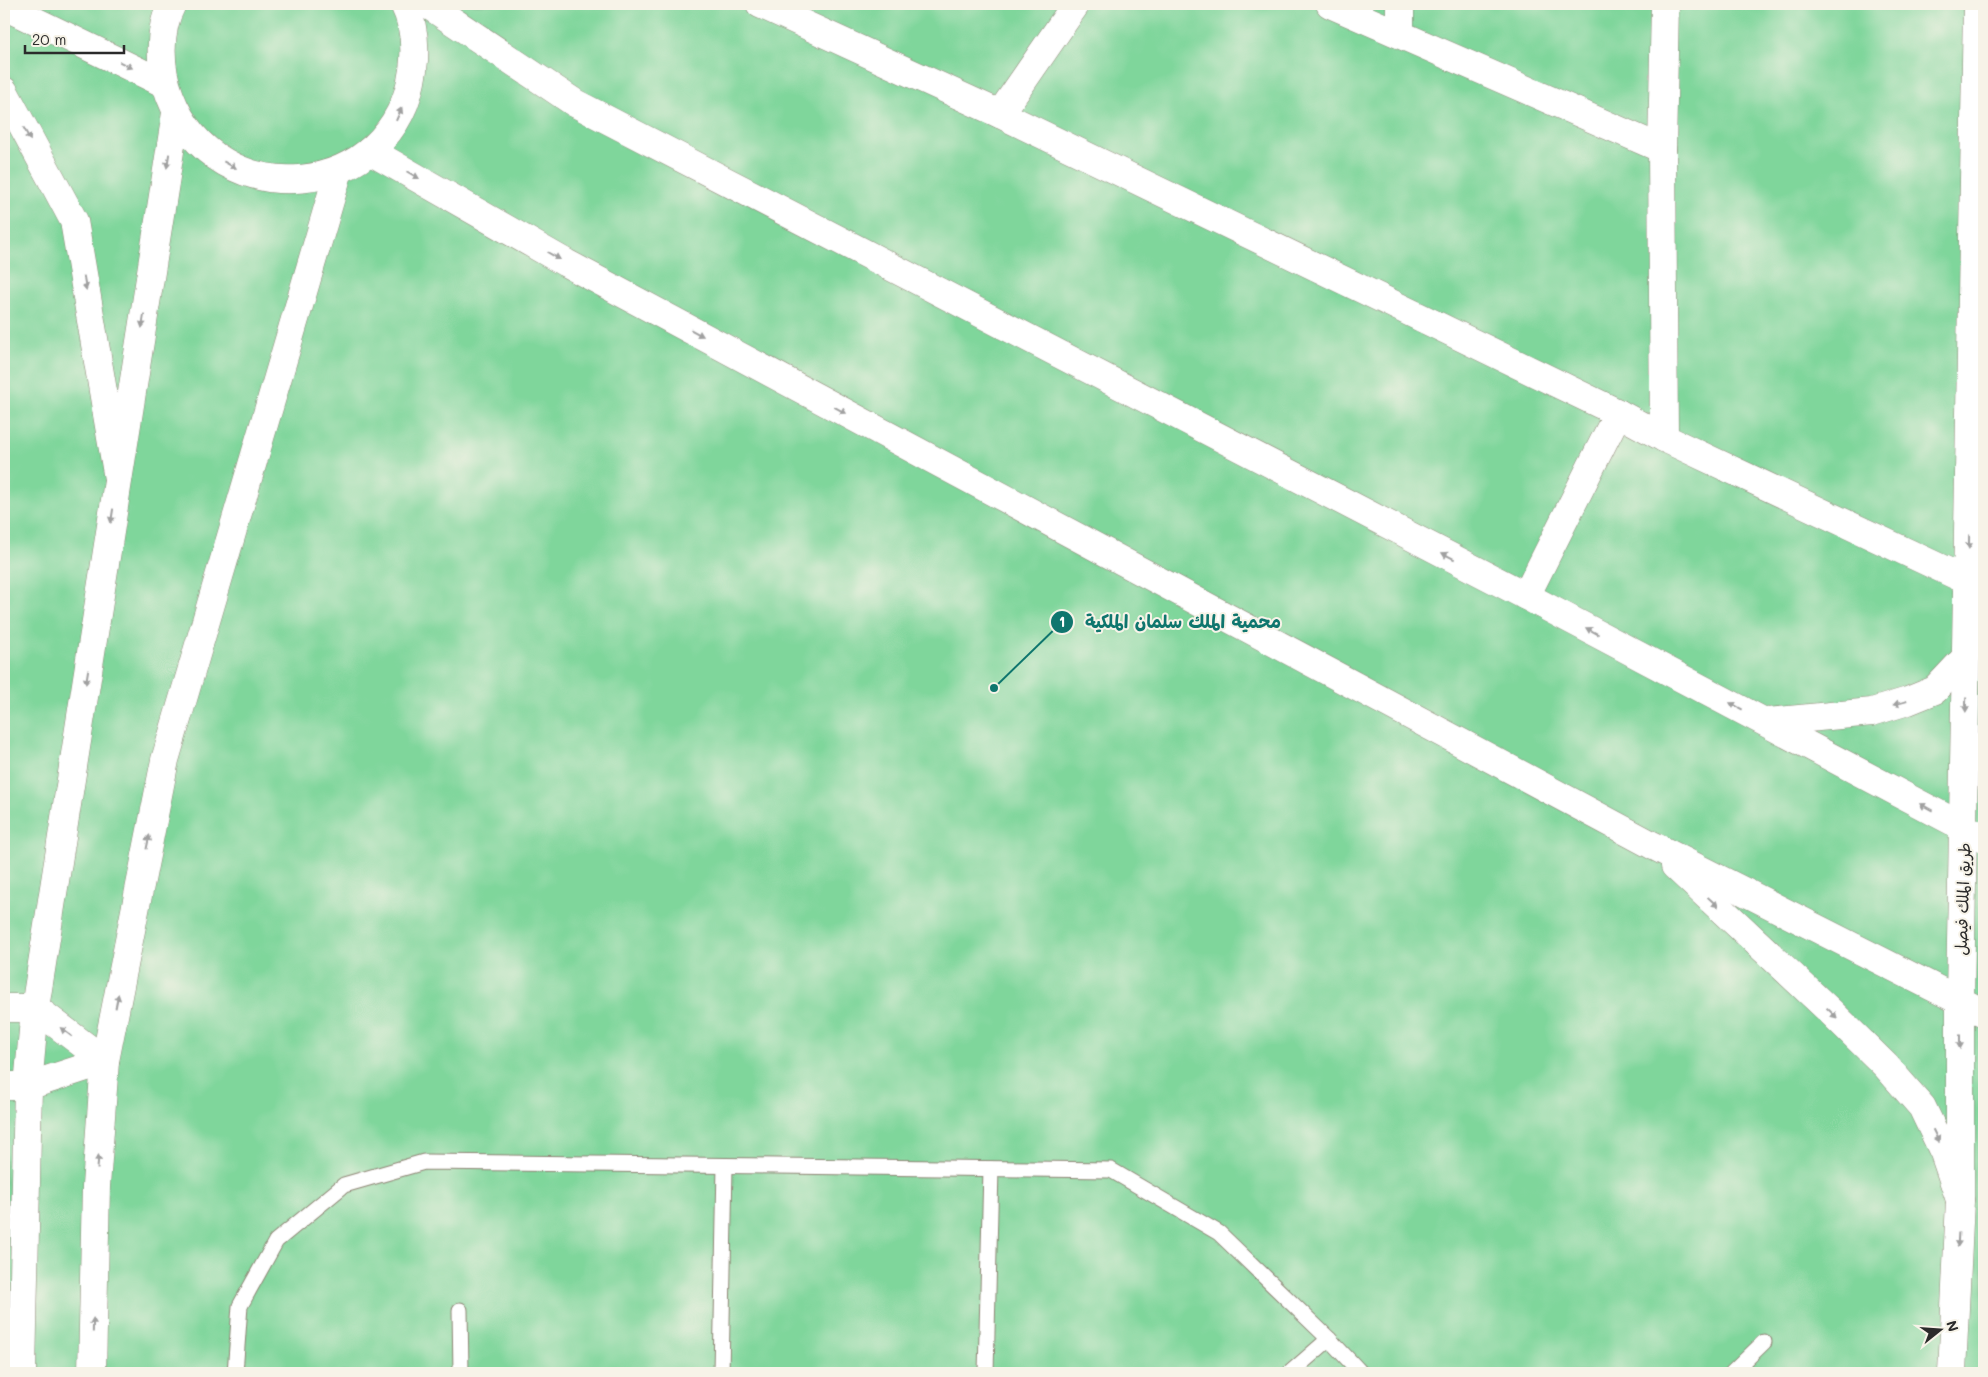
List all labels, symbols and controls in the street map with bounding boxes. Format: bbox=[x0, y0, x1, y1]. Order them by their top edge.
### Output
scale bar bbox=[25, 22, 124, 54]
text: 20 m bbox=[32, 29, 66, 49]
one-way arrow bbox=[119, 61, 134, 70]
one-way arrow bbox=[395, 107, 403, 121]
one-way arrow bbox=[23, 126, 31, 141]
one-way arrow bbox=[164, 153, 172, 169]
one-way arrow bbox=[222, 161, 237, 169]
one-way arrow bbox=[405, 171, 420, 179]
one-way arrow bbox=[547, 251, 560, 260]
one-way arrow bbox=[81, 276, 89, 292]
one-way arrow bbox=[139, 314, 147, 330]
one-way arrow bbox=[689, 329, 704, 337]
one-way arrow bbox=[833, 405, 847, 414]
one-way arrow bbox=[108, 509, 116, 525]
one-way arrow bbox=[1965, 535, 1973, 551]
one-way arrow bbox=[1441, 552, 1455, 560]
callout: محمية الملك سلمان الملكية bbox=[1050, 605, 1291, 638]
text: محمية الملك سلمان الملكية bbox=[1085, 609, 1281, 633]
text: 1 bbox=[1059, 611, 1065, 631]
one-way arrow bbox=[1585, 627, 1599, 635]
one-way arrow bbox=[83, 669, 91, 685]
one-way arrow bbox=[1962, 697, 1970, 713]
one-way arrow bbox=[1892, 700, 1907, 708]
one-way arrow bbox=[1729, 702, 1743, 710]
one-way arrow bbox=[1918, 803, 1933, 811]
one-way arrow bbox=[145, 833, 153, 849]
street label: طريق الملك فيصل bbox=[1950, 842, 1974, 956]
one-way arrow bbox=[1707, 896, 1719, 908]
one-way arrow bbox=[113, 993, 121, 1009]
one-way arrow bbox=[1826, 1007, 1838, 1019]
one-way arrow bbox=[59, 1027, 73, 1037]
one-way arrow bbox=[1956, 1035, 1964, 1051]
one-way arrow bbox=[1932, 1129, 1940, 1143]
one-way arrow bbox=[94, 1154, 102, 1170]
one-way arrow bbox=[1954, 1232, 1962, 1248]
north arrow bbox=[1916, 1304, 1966, 1354]
one-way arrow bbox=[89, 1316, 97, 1332]
text: N bbox=[1942, 1318, 1964, 1334]

